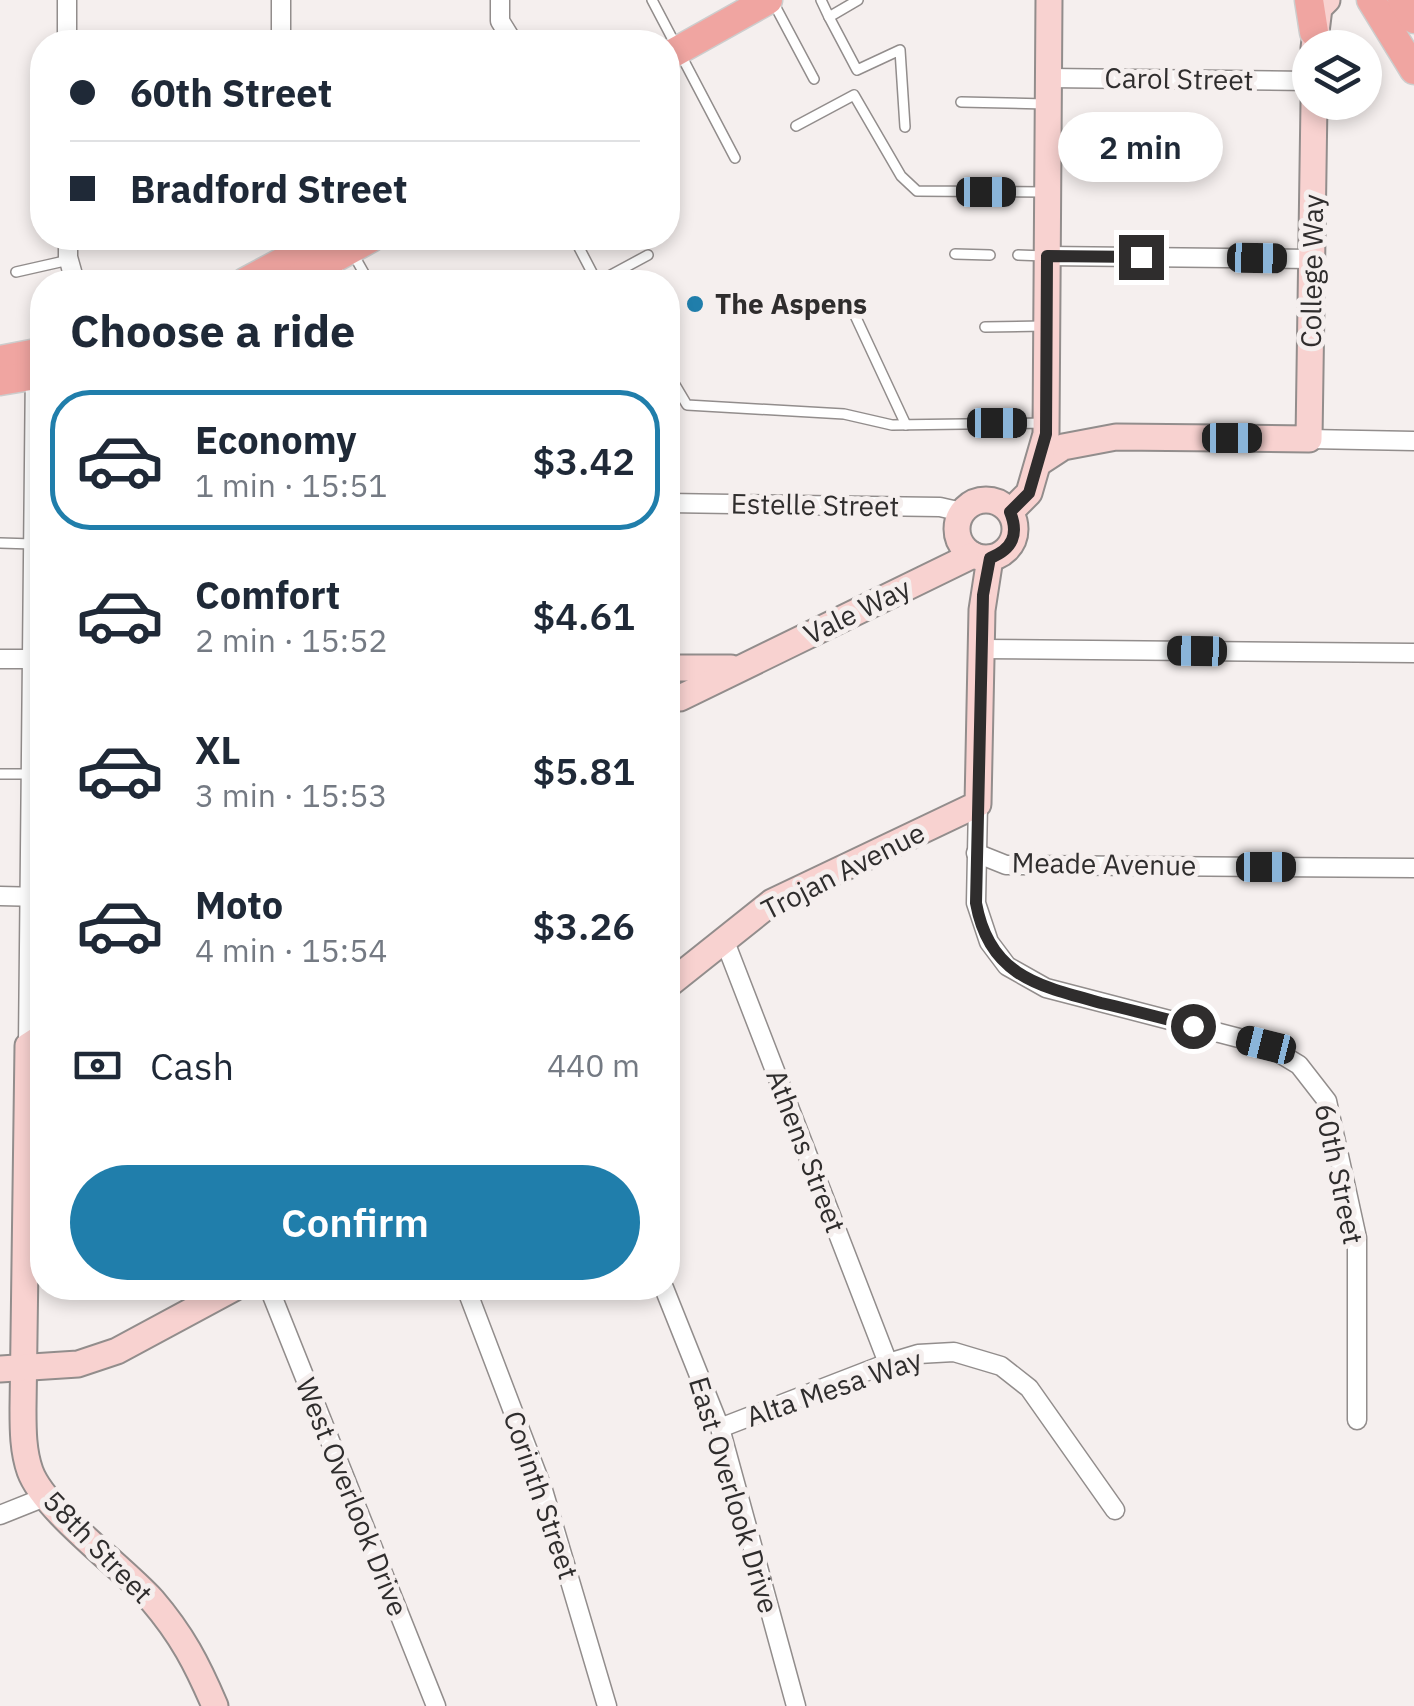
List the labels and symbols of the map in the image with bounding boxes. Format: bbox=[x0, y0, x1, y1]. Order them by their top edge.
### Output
street label: Carol Street bbox=[1104, 59, 1254, 98]
callout: 2 min bbox=[1058, 112, 1224, 182]
car bbox=[956, 177, 1016, 207]
street label: College Way bbox=[1292, 194, 1331, 348]
route end bbox=[1119, 235, 1164, 280]
car bbox=[1227, 242, 1287, 274]
place label: The Aspens bbox=[715, 285, 867, 322]
marker: The Aspens bbox=[684, 293, 706, 315]
car bbox=[967, 408, 1027, 438]
car bbox=[1202, 423, 1262, 453]
street label: Estelle Street bbox=[730, 485, 900, 524]
street label: Vale Way bbox=[797, 569, 916, 652]
car bbox=[1167, 635, 1227, 667]
street label: Trojan Avenue bbox=[755, 814, 931, 928]
street label: Meade Avenue bbox=[1011, 843, 1197, 884]
car bbox=[1236, 852, 1296, 882]
route start bbox=[1171, 1004, 1216, 1049]
car bbox=[1233, 1023, 1299, 1067]
street label: Athens Street bbox=[758, 1064, 855, 1238]
street label: 60th Street bbox=[1307, 1100, 1372, 1248]
street label: Alta Mesa Way bbox=[741, 1340, 927, 1435]
street label: West Overlook Drive bbox=[288, 1372, 417, 1622]
street label: East Overlook Drive bbox=[681, 1372, 788, 1618]
street label: Corinth Street bbox=[495, 1406, 588, 1584]
street label: 58th Street bbox=[35, 1482, 161, 1611]

